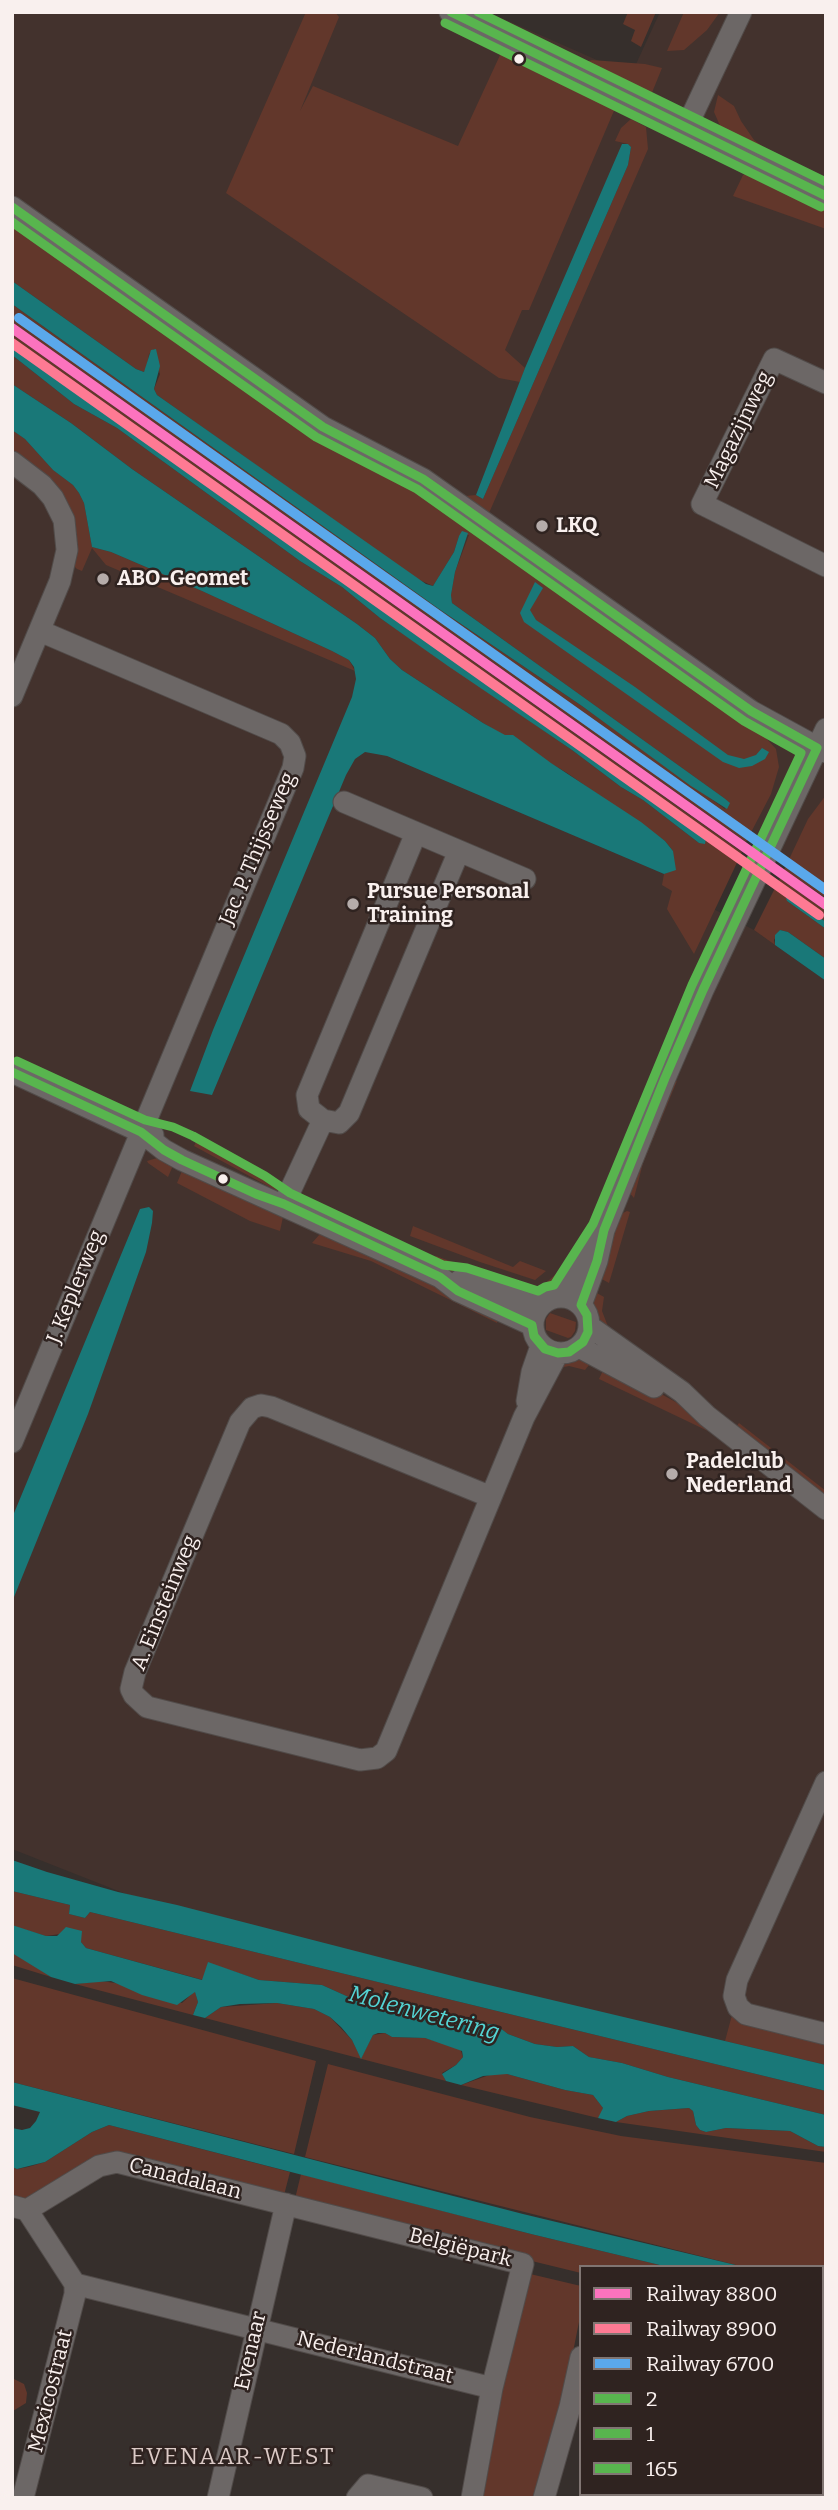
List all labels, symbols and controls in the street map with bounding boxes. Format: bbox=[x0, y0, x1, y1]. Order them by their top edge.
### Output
unlabelled marker bbox=[512, 52, 526, 66]
street label: Magazijnweg bbox=[700, 367, 778, 493]
place label: LKQ bbox=[556, 513, 597, 539]
marker: LKQ bbox=[534, 518, 550, 534]
place label: ABO-Geomet bbox=[117, 566, 248, 592]
marker: ABO-Geomet bbox=[95, 571, 111, 587]
street label: Jac. P. Thijsseweg bbox=[214, 769, 302, 929]
place label: Pursue Personal Training bbox=[367, 879, 530, 929]
marker: Pursue Personal Training bbox=[345, 896, 361, 912]
unlabelled marker bbox=[216, 1172, 230, 1186]
street label: J. Keplerweg bbox=[42, 1227, 110, 1347]
place label: Padelclub Nederland bbox=[686, 1449, 792, 1499]
marker: Padelclub Nederland bbox=[664, 1466, 680, 1482]
street label: A. Einsteinweg bbox=[126, 1532, 204, 1674]
water label: Molenwetering bbox=[346, 1981, 502, 2047]
street label: Canadalaan bbox=[126, 2153, 244, 2205]
street label: Belgiëpark bbox=[406, 2223, 514, 2273]
legend bbox=[579, 2265, 824, 2496]
text: Railway 8800 bbox=[646, 2281, 778, 2307]
street label: Evenaar bbox=[230, 2309, 272, 2393]
text: Railway 8900 bbox=[646, 2316, 777, 2342]
street label: Nederlandstraat bbox=[294, 2326, 456, 2390]
street label: Mexicostraat bbox=[24, 2327, 78, 2455]
text: Railway 6700 bbox=[646, 2351, 775, 2377]
text: 2 bbox=[646, 2386, 657, 2412]
text: 1 bbox=[646, 2421, 655, 2447]
district label: EVENAAR-WEST bbox=[132, 2444, 334, 2472]
text: 165 bbox=[646, 2456, 678, 2482]

